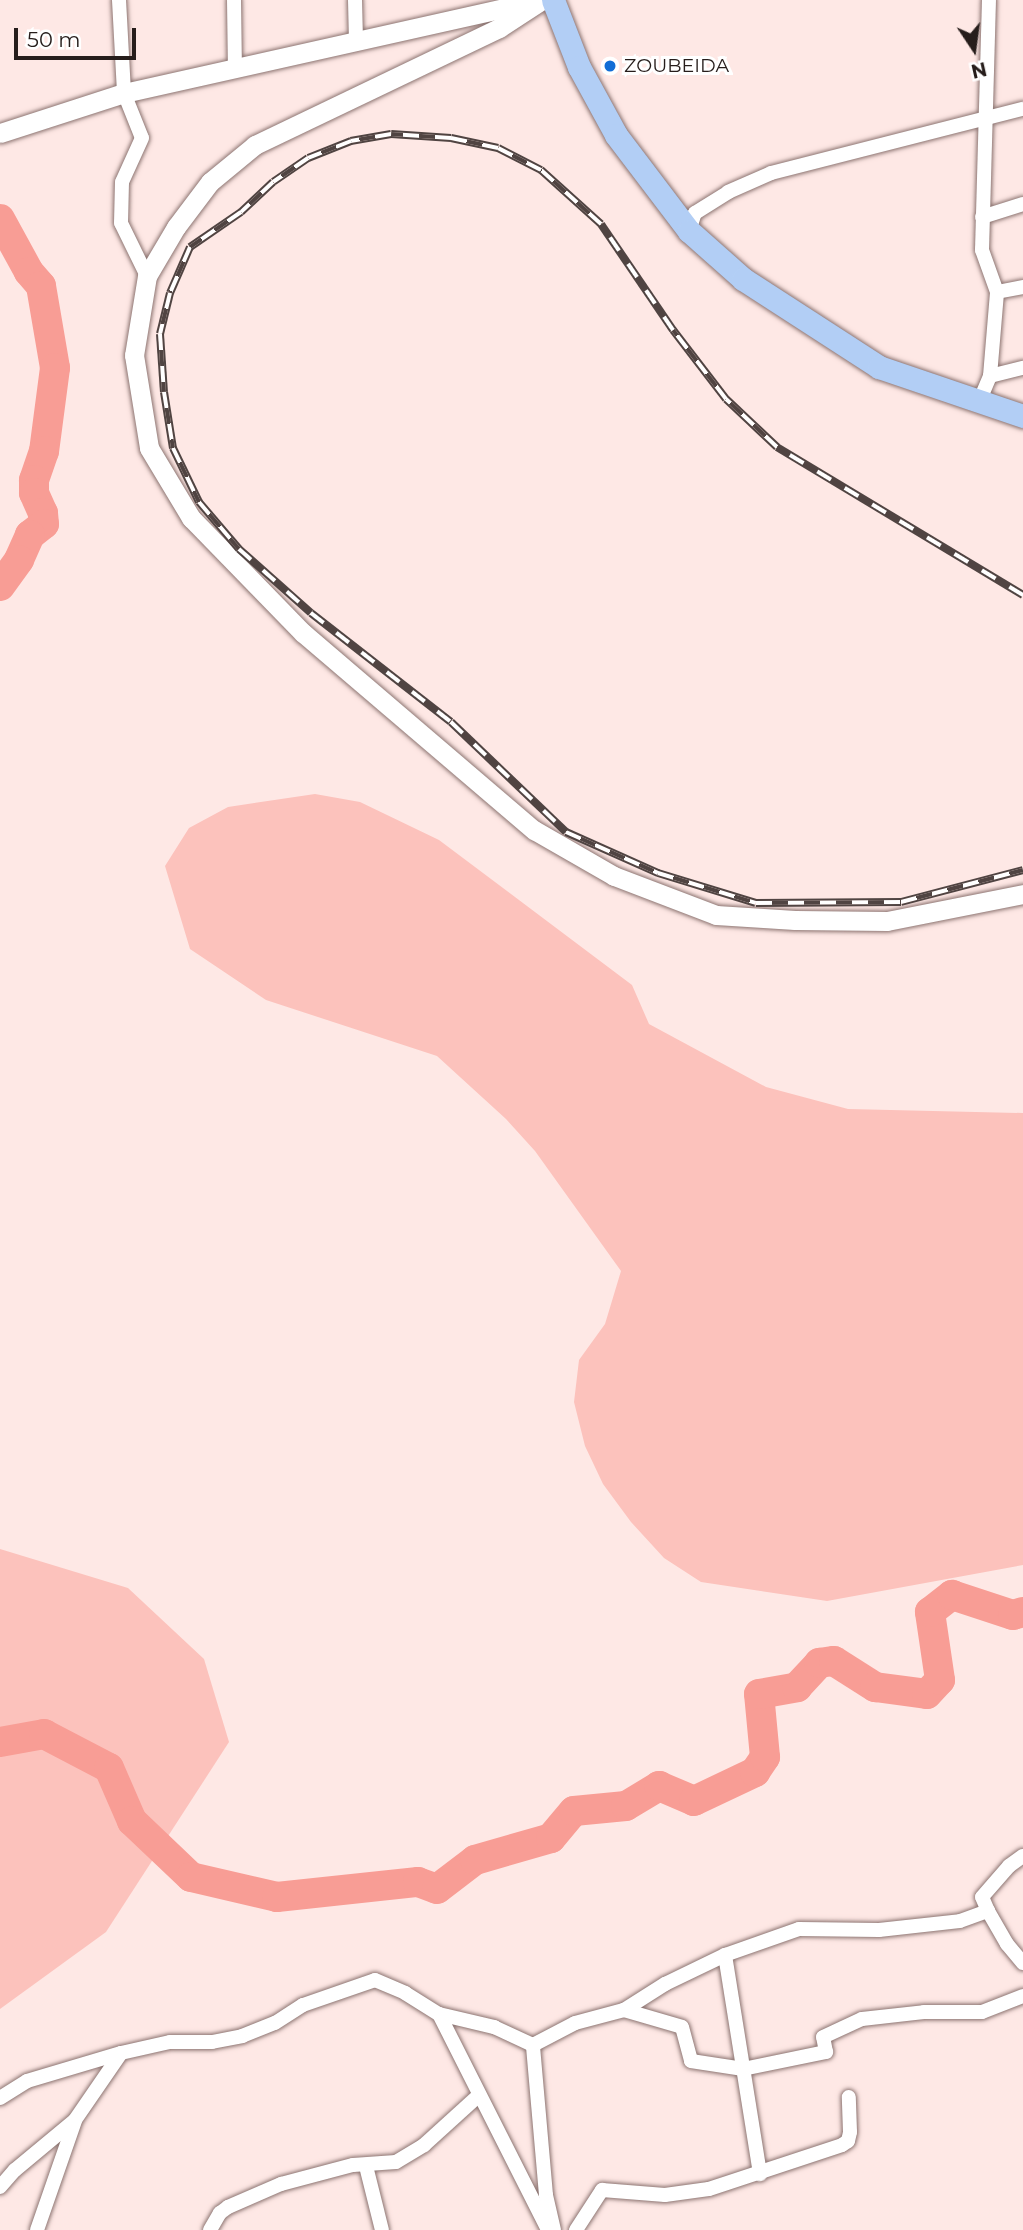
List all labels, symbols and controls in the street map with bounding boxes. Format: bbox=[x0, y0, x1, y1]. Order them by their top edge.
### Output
scale bar bbox=[18, 14, 140, 58]
north arrow bbox=[939, 14, 1009, 84]
text: 50 m bbox=[27, 27, 81, 52]
place label: ZOUBEIDA bbox=[624, 55, 729, 77]
text: N bbox=[969, 57, 989, 83]
marker: ZOUBEIDA bbox=[602, 58, 618, 74]

